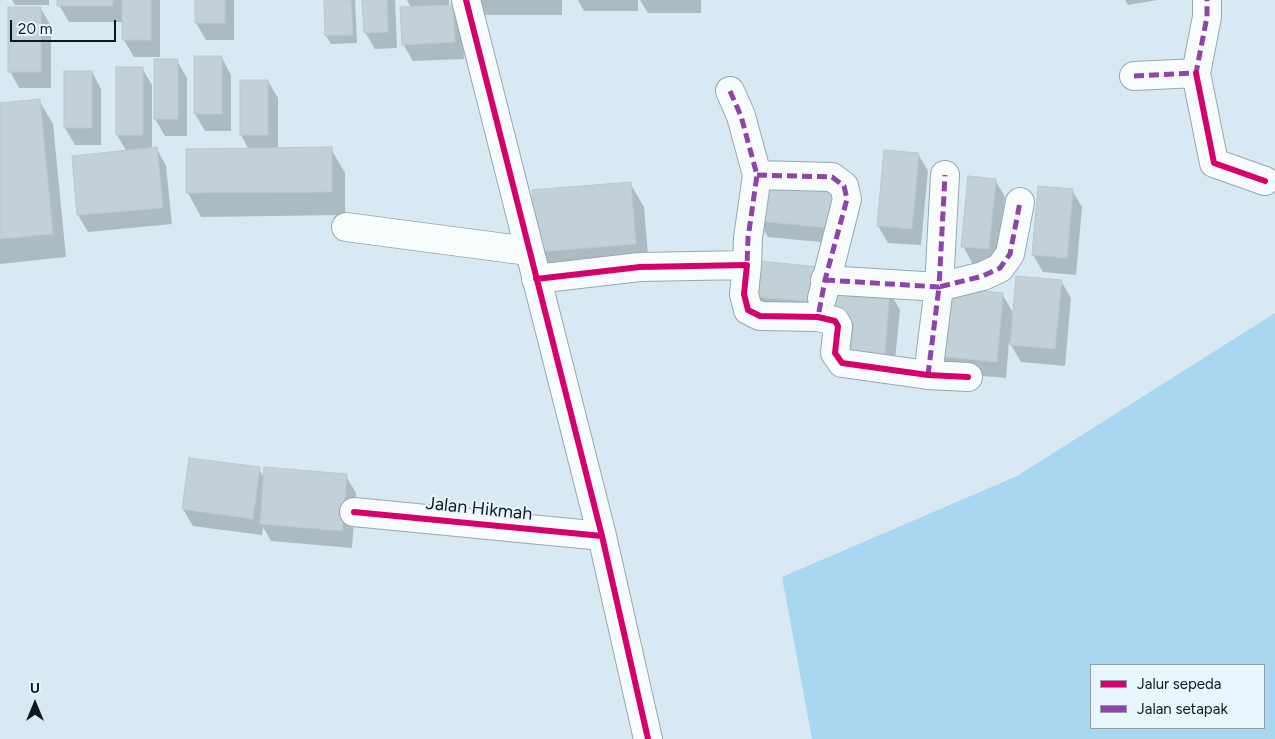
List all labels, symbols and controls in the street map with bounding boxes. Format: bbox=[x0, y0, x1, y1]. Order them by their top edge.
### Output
scale bar bbox=[12, 10, 119, 42]
text: 20 m bbox=[18, 20, 52, 38]
street label: Jalan Hikmah bbox=[425, 493, 533, 525]
legend bbox=[1090, 664, 1265, 729]
text: Jalur sepeda bbox=[1137, 675, 1222, 693]
north arrow bbox=[10, 679, 60, 729]
text: U bbox=[30, 680, 40, 697]
text: Jalan setapak bbox=[1137, 700, 1228, 718]

